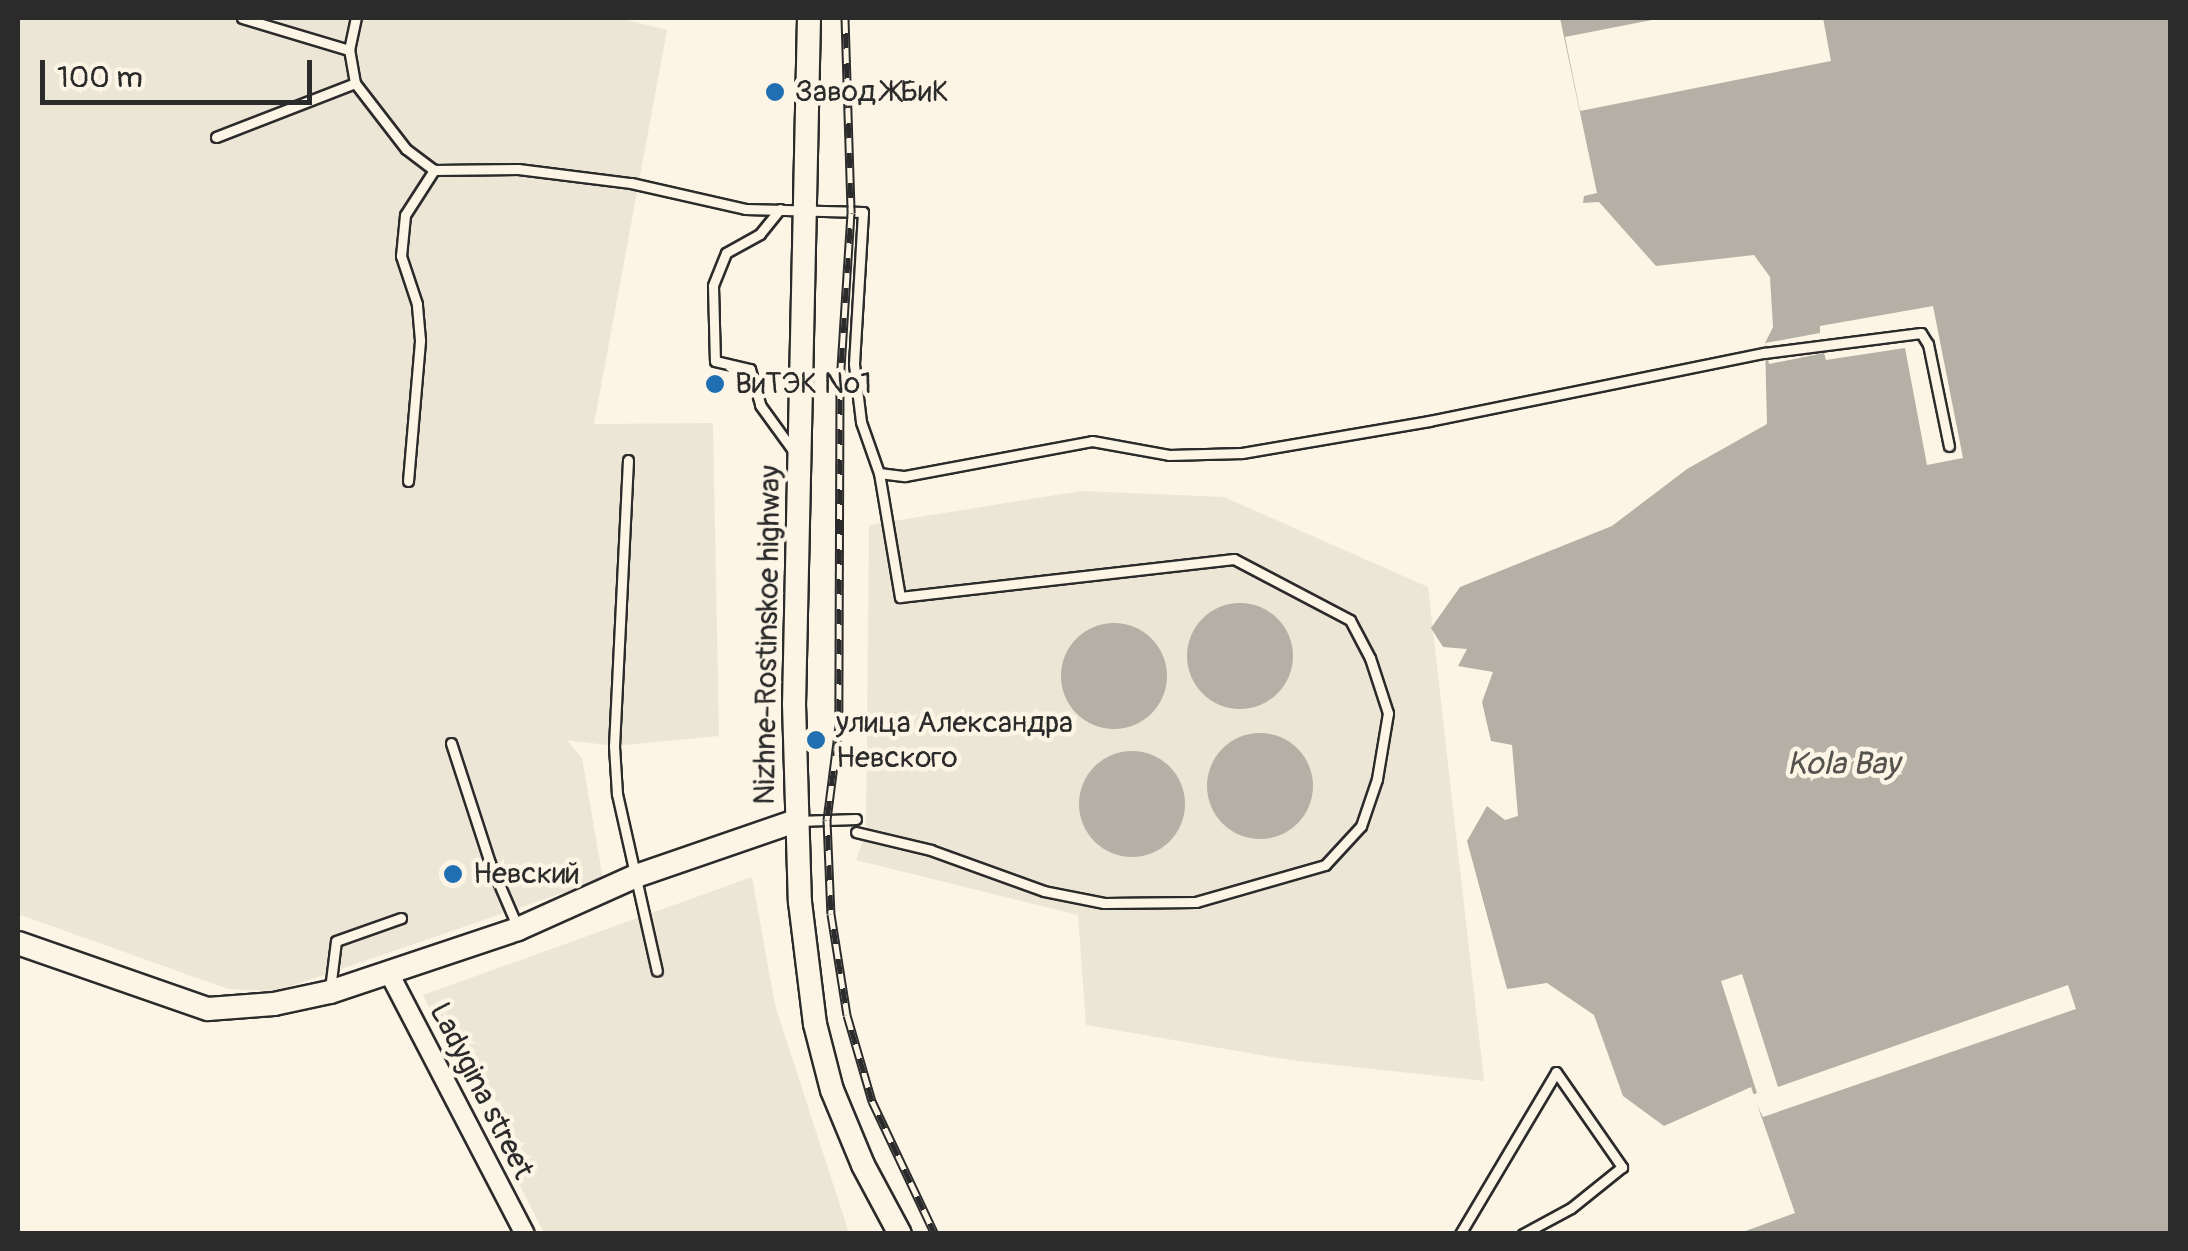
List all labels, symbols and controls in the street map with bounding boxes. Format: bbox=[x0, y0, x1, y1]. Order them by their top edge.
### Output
scale bar bbox=[45, 40, 318, 102]
text: 100 m bbox=[57, 59, 143, 96]
place label: Завод ЖБиК bbox=[795, 74, 949, 110]
marker: Завод ЖБиК bbox=[764, 81, 786, 103]
place label: ВиТЭК №1 bbox=[735, 366, 872, 402]
marker: ВиТЭК №1 bbox=[704, 373, 726, 395]
street label: Nizhne-Rostinskoe highway bbox=[747, 465, 789, 805]
place label: улица Александра Невского bbox=[836, 705, 1073, 776]
marker: улица Александра Невского bbox=[805, 729, 827, 751]
water label: Kola Bay bbox=[1787, 745, 1899, 783]
place label: Невский bbox=[473, 856, 580, 892]
marker: Невский bbox=[442, 863, 464, 885]
street label: Ladygina street bbox=[421, 997, 541, 1185]

